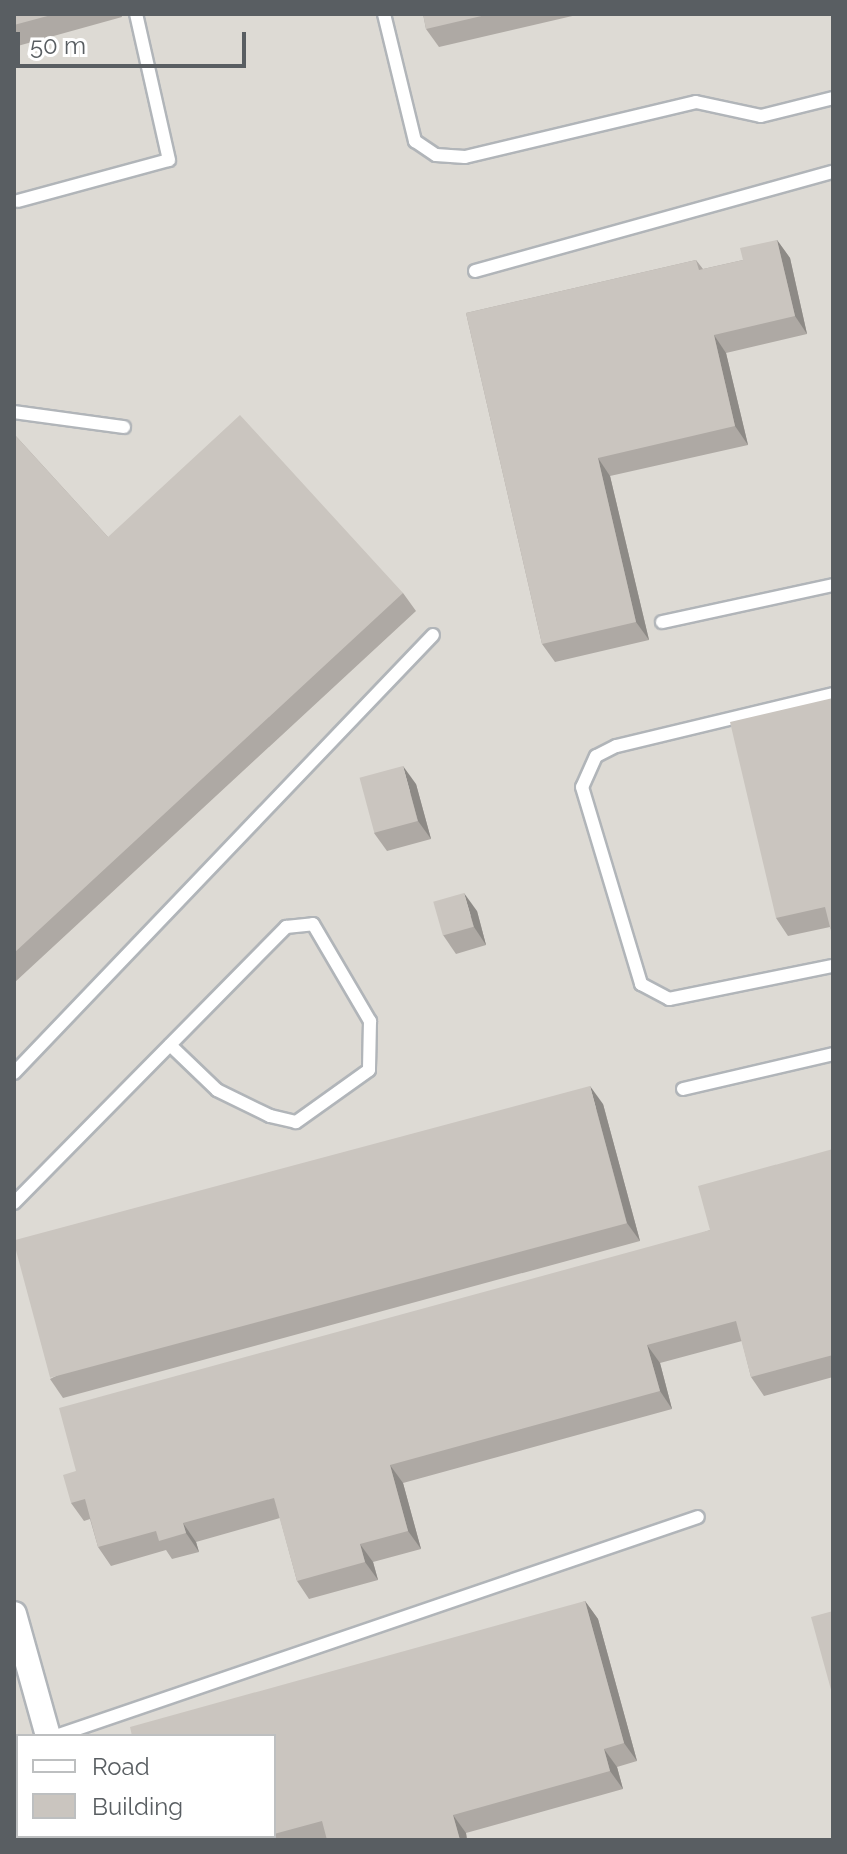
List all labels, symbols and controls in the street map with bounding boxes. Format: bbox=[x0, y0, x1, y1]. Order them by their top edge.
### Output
scale bar bbox=[20, 16, 250, 66]
text: 50 m bbox=[30, 31, 86, 60]
legend bbox=[16, 1734, 276, 1838]
text: Road bbox=[92, 1752, 150, 1781]
text: Building bbox=[92, 1792, 183, 1821]

